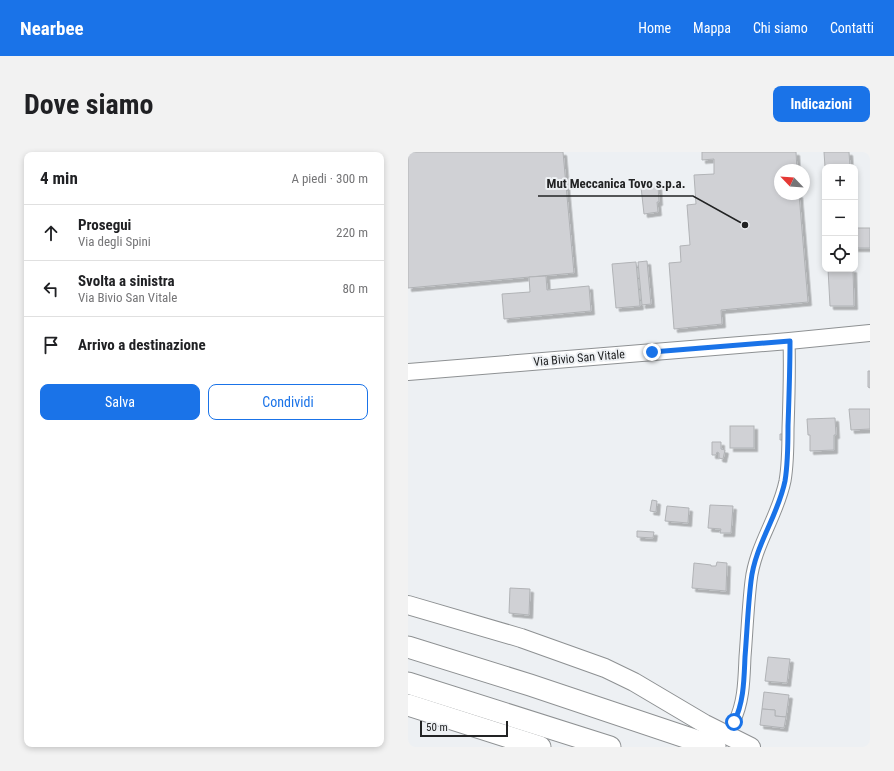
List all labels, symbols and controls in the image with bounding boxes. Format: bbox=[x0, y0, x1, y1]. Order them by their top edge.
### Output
text: Nearbee bbox=[20, 17, 84, 40]
text: Home bbox=[638, 20, 671, 36]
text: Mappa bbox=[693, 20, 731, 36]
text: Chi siamo bbox=[753, 20, 808, 36]
text: Contatti bbox=[830, 20, 874, 36]
button: Indicazioni bbox=[773, 86, 870, 122]
text: Dove siamo bbox=[24, 88, 153, 121]
north arrow bbox=[774, 164, 810, 200]
map controls bbox=[822, 164, 858, 272]
button: + bbox=[822, 164, 858, 200]
text: 4 min bbox=[40, 168, 78, 188]
text: A piedi · 300 m bbox=[291, 171, 368, 186]
callout: Mut Meccanica Tovo s.p.a. bbox=[538, 171, 693, 196]
text: Mut Meccanica Tovo s.p.a. bbox=[547, 176, 685, 191]
button: − bbox=[822, 200, 858, 236]
text: Prosegui bbox=[78, 216, 131, 234]
icon: ahead bbox=[40, 222, 62, 244]
text: 220 m bbox=[336, 225, 368, 240]
text: Via degli Spini bbox=[78, 234, 151, 249]
button: locate bbox=[822, 236, 858, 272]
text: Svolta a sinistra bbox=[78, 272, 175, 290]
icon: left bbox=[40, 278, 62, 300]
text: 80 m bbox=[342, 281, 368, 296]
text: Via Bivio San Vitale bbox=[78, 290, 177, 305]
icon: arrive bbox=[40, 334, 62, 356]
text: Arrivo a destinazione bbox=[78, 336, 206, 354]
route end bbox=[643, 343, 661, 361]
street label: Via Bivio San Vitale bbox=[533, 347, 626, 369]
button: Salva bbox=[40, 384, 200, 420]
button: Condividi bbox=[208, 384, 368, 420]
route start bbox=[725, 713, 743, 731]
scale bar bbox=[420, 719, 508, 738]
text: 50 m bbox=[426, 721, 448, 734]

